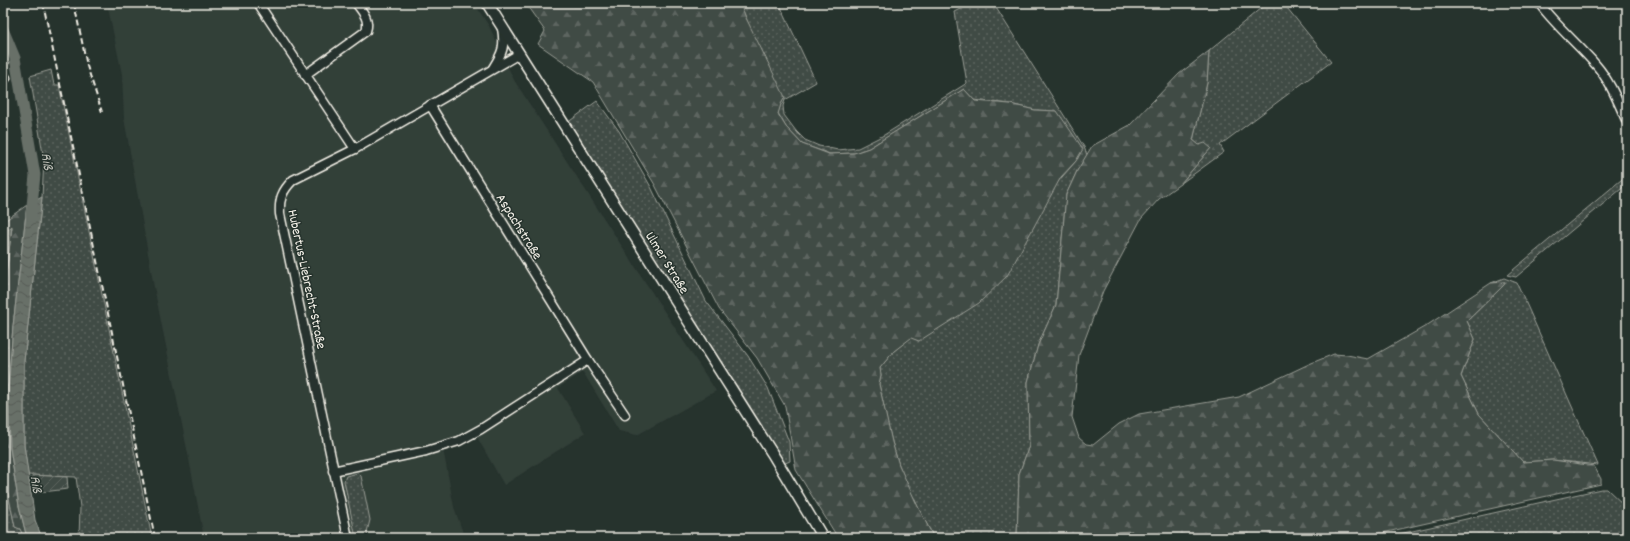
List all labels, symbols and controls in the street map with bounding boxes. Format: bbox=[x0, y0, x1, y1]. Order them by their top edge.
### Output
water label: Riß bbox=[34, 151, 58, 172]
street label: Aspachstraße bbox=[490, 190, 546, 264]
street label: Hubertus-Liebrecht-Straße bbox=[281, 208, 331, 351]
street label: Ulmer Straße bbox=[639, 228, 693, 298]
water label: Riß bbox=[23, 474, 47, 495]

